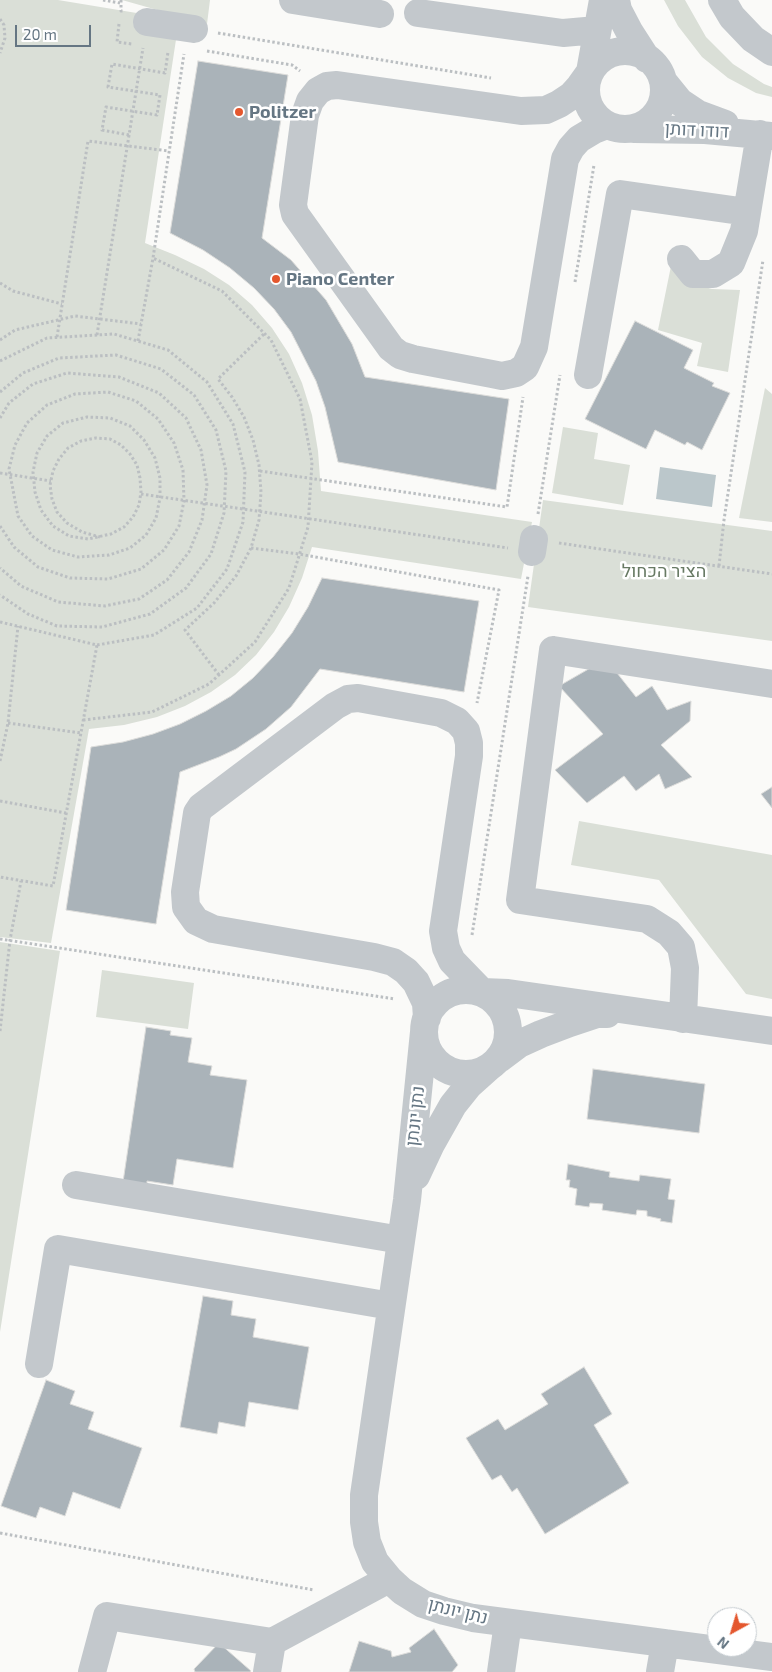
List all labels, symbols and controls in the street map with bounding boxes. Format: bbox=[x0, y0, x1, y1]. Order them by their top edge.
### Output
scale bar bbox=[18, 15, 94, 47]
text: 20 m bbox=[23, 25, 57, 43]
place label: Politzer bbox=[249, 101, 316, 123]
marker: Politzer bbox=[233, 106, 245, 118]
street label: דודו דותן bbox=[664, 118, 730, 142]
place label: Piano Center bbox=[286, 268, 394, 290]
marker: Piano Center bbox=[270, 273, 282, 285]
park label: הציר הכחול bbox=[622, 560, 706, 582]
street label: נתן יונתן bbox=[401, 1085, 429, 1147]
street label: נתן יונתן bbox=[426, 1593, 490, 1629]
north arrow bbox=[707, 1607, 757, 1657]
text: N bbox=[714, 1633, 732, 1653]

